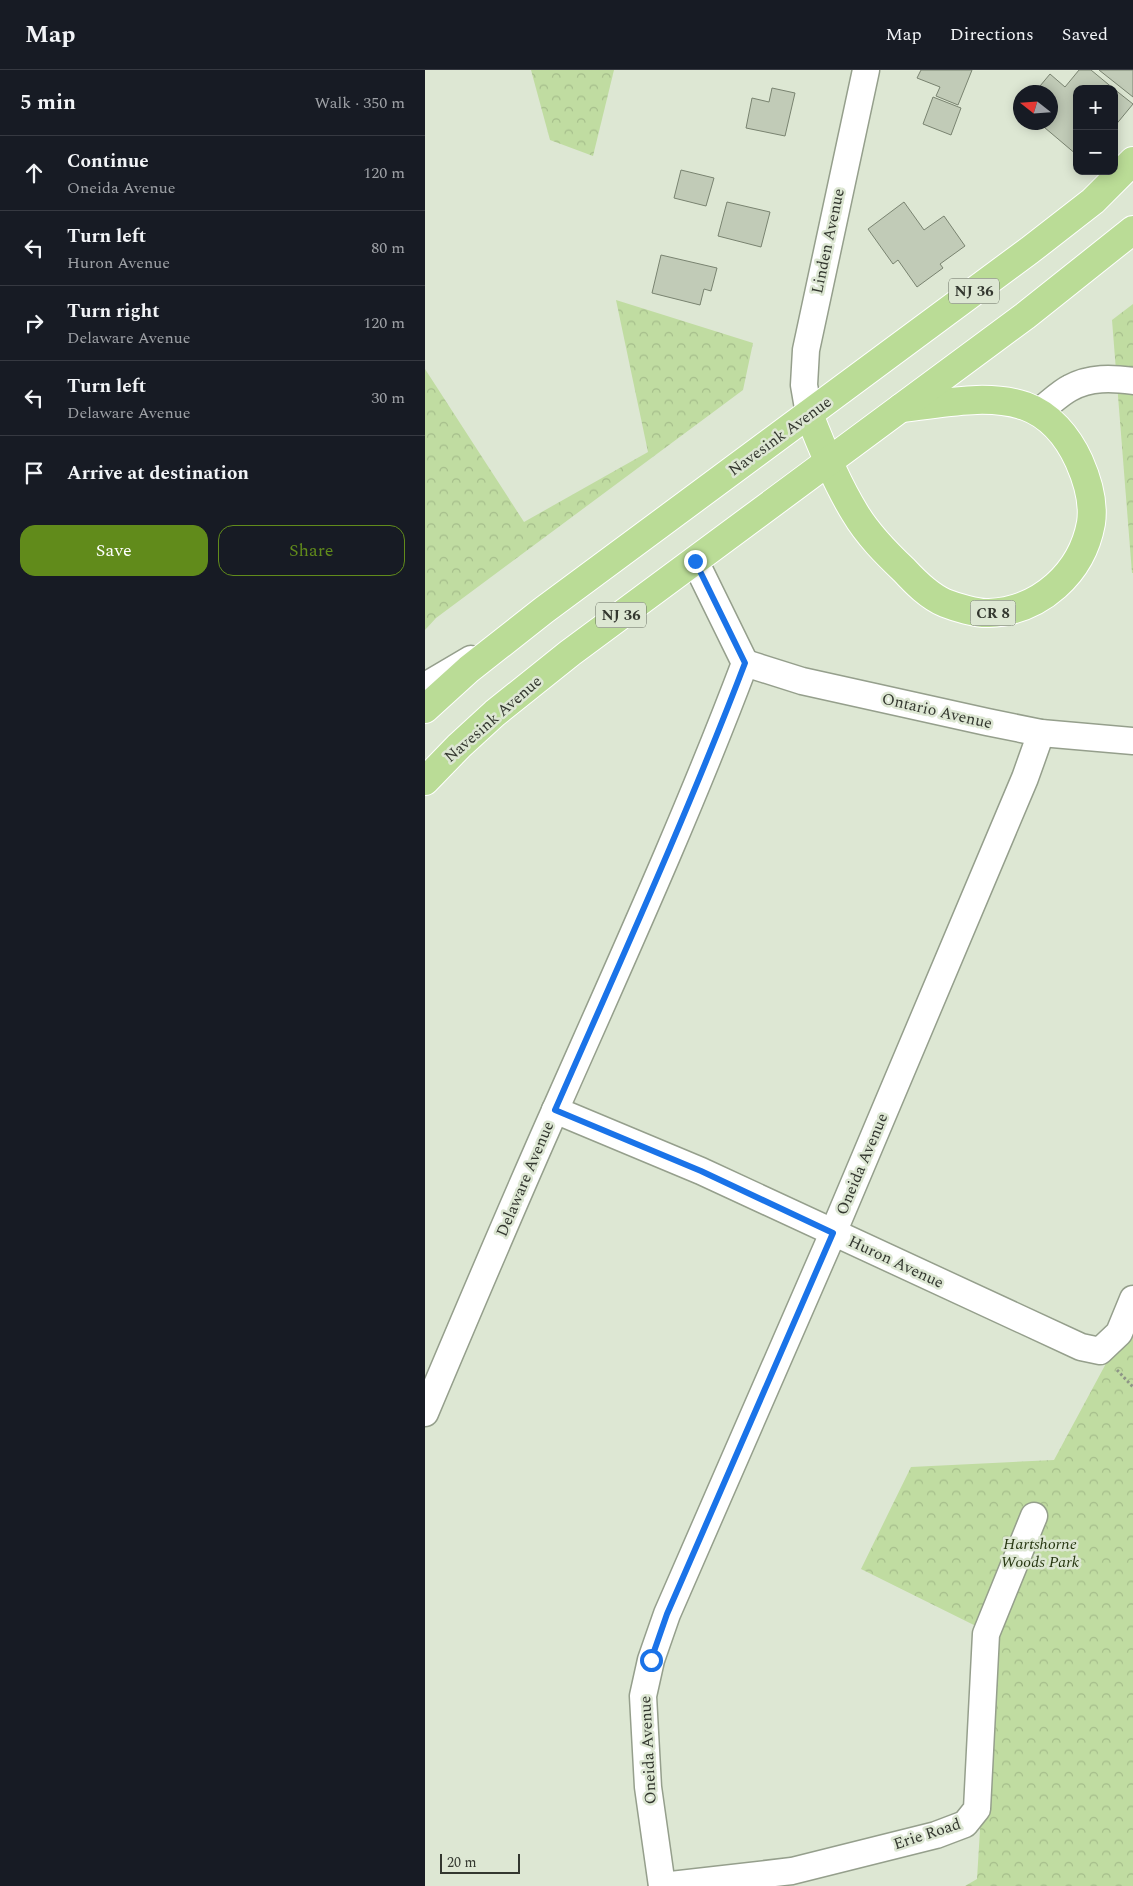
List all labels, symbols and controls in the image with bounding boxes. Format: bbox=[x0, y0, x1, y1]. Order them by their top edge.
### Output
text: Map bbox=[25, 17, 75, 53]
text: Map bbox=[886, 21, 922, 48]
text: Directions bbox=[950, 21, 1034, 48]
text: Saved bbox=[1062, 21, 1108, 48]
north arrow bbox=[1013, 85, 1058, 130]
map controls bbox=[1073, 85, 1118, 175]
button: + bbox=[1073, 85, 1118, 130]
text: 5 min bbox=[20, 87, 76, 119]
text: Walk · 350 m bbox=[314, 91, 405, 115]
button: − bbox=[1073, 130, 1118, 175]
text: Continue bbox=[67, 147, 149, 176]
icon: ahead bbox=[20, 159, 48, 187]
text: 120 m bbox=[363, 161, 405, 185]
text: Oneida Avenue bbox=[67, 176, 176, 200]
street label: Linden Avenue bbox=[805, 186, 851, 296]
text: Turn left bbox=[67, 222, 146, 251]
icon: left bbox=[20, 234, 48, 262]
text: 80 m bbox=[371, 236, 405, 260]
text: Huron Avenue bbox=[67, 251, 170, 275]
road number: NJ 36 bbox=[949, 278, 999, 304]
text: Turn right bbox=[67, 297, 160, 326]
icon: right bbox=[20, 309, 48, 337]
text: 120 m bbox=[363, 311, 405, 335]
text: Delaware Avenue bbox=[67, 326, 190, 350]
text: Turn left bbox=[67, 372, 146, 401]
icon: left bbox=[20, 384, 48, 412]
text: 30 m bbox=[371, 386, 405, 410]
street label: Navesink Avenue bbox=[723, 390, 837, 482]
text: Delaware Avenue bbox=[67, 401, 190, 425]
icon: arrive bbox=[20, 459, 48, 487]
text: Arrive at destination bbox=[67, 459, 249, 488]
button: Save bbox=[20, 525, 208, 576]
button: Share bbox=[218, 525, 405, 576]
route end bbox=[684, 550, 707, 573]
road number: CR 8 bbox=[971, 600, 1015, 626]
road number: NJ 36 bbox=[596, 602, 646, 628]
street label: Navesink Avenue bbox=[439, 670, 547, 768]
street label: Ontario Avenue bbox=[879, 687, 995, 735]
street label: Oneida Avenue bbox=[830, 1109, 894, 1219]
street label: Delaware Avenue bbox=[490, 1117, 560, 1241]
street label: Huron Avenue bbox=[844, 1229, 948, 1295]
park label: Hartshorne Woods Park bbox=[1001, 1532, 1080, 1574]
route start bbox=[640, 1649, 663, 1672]
street label: Oneida Avenue bbox=[633, 1695, 663, 1805]
street label: Erie Road bbox=[890, 1812, 964, 1856]
scale bar bbox=[440, 1851, 520, 1874]
text: 20 m bbox=[447, 1852, 477, 1873]

